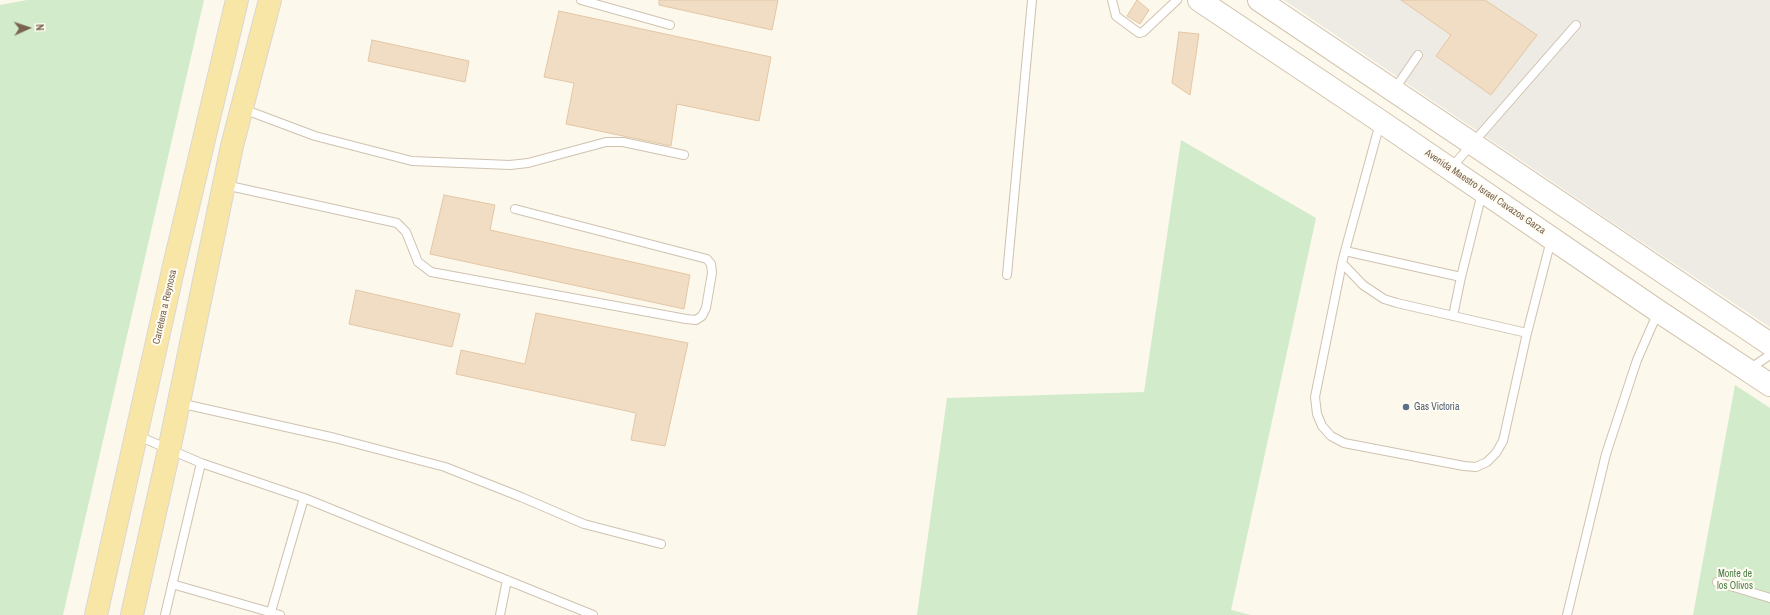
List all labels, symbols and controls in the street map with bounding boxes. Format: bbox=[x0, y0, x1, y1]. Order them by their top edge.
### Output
north arrow bbox=[8, 8, 48, 48]
text: N bbox=[33, 24, 47, 31]
street label: Avenida Maestro Israel Cavazos Garza bbox=[1422, 147, 1548, 237]
street label: Carretera a Reynosa bbox=[151, 269, 179, 345]
place label: Gas Victoria bbox=[1414, 401, 1459, 413]
marker: Gas Victoria bbox=[1401, 402, 1411, 412]
park label: Monte de los Olivos bbox=[1717, 568, 1753, 592]

